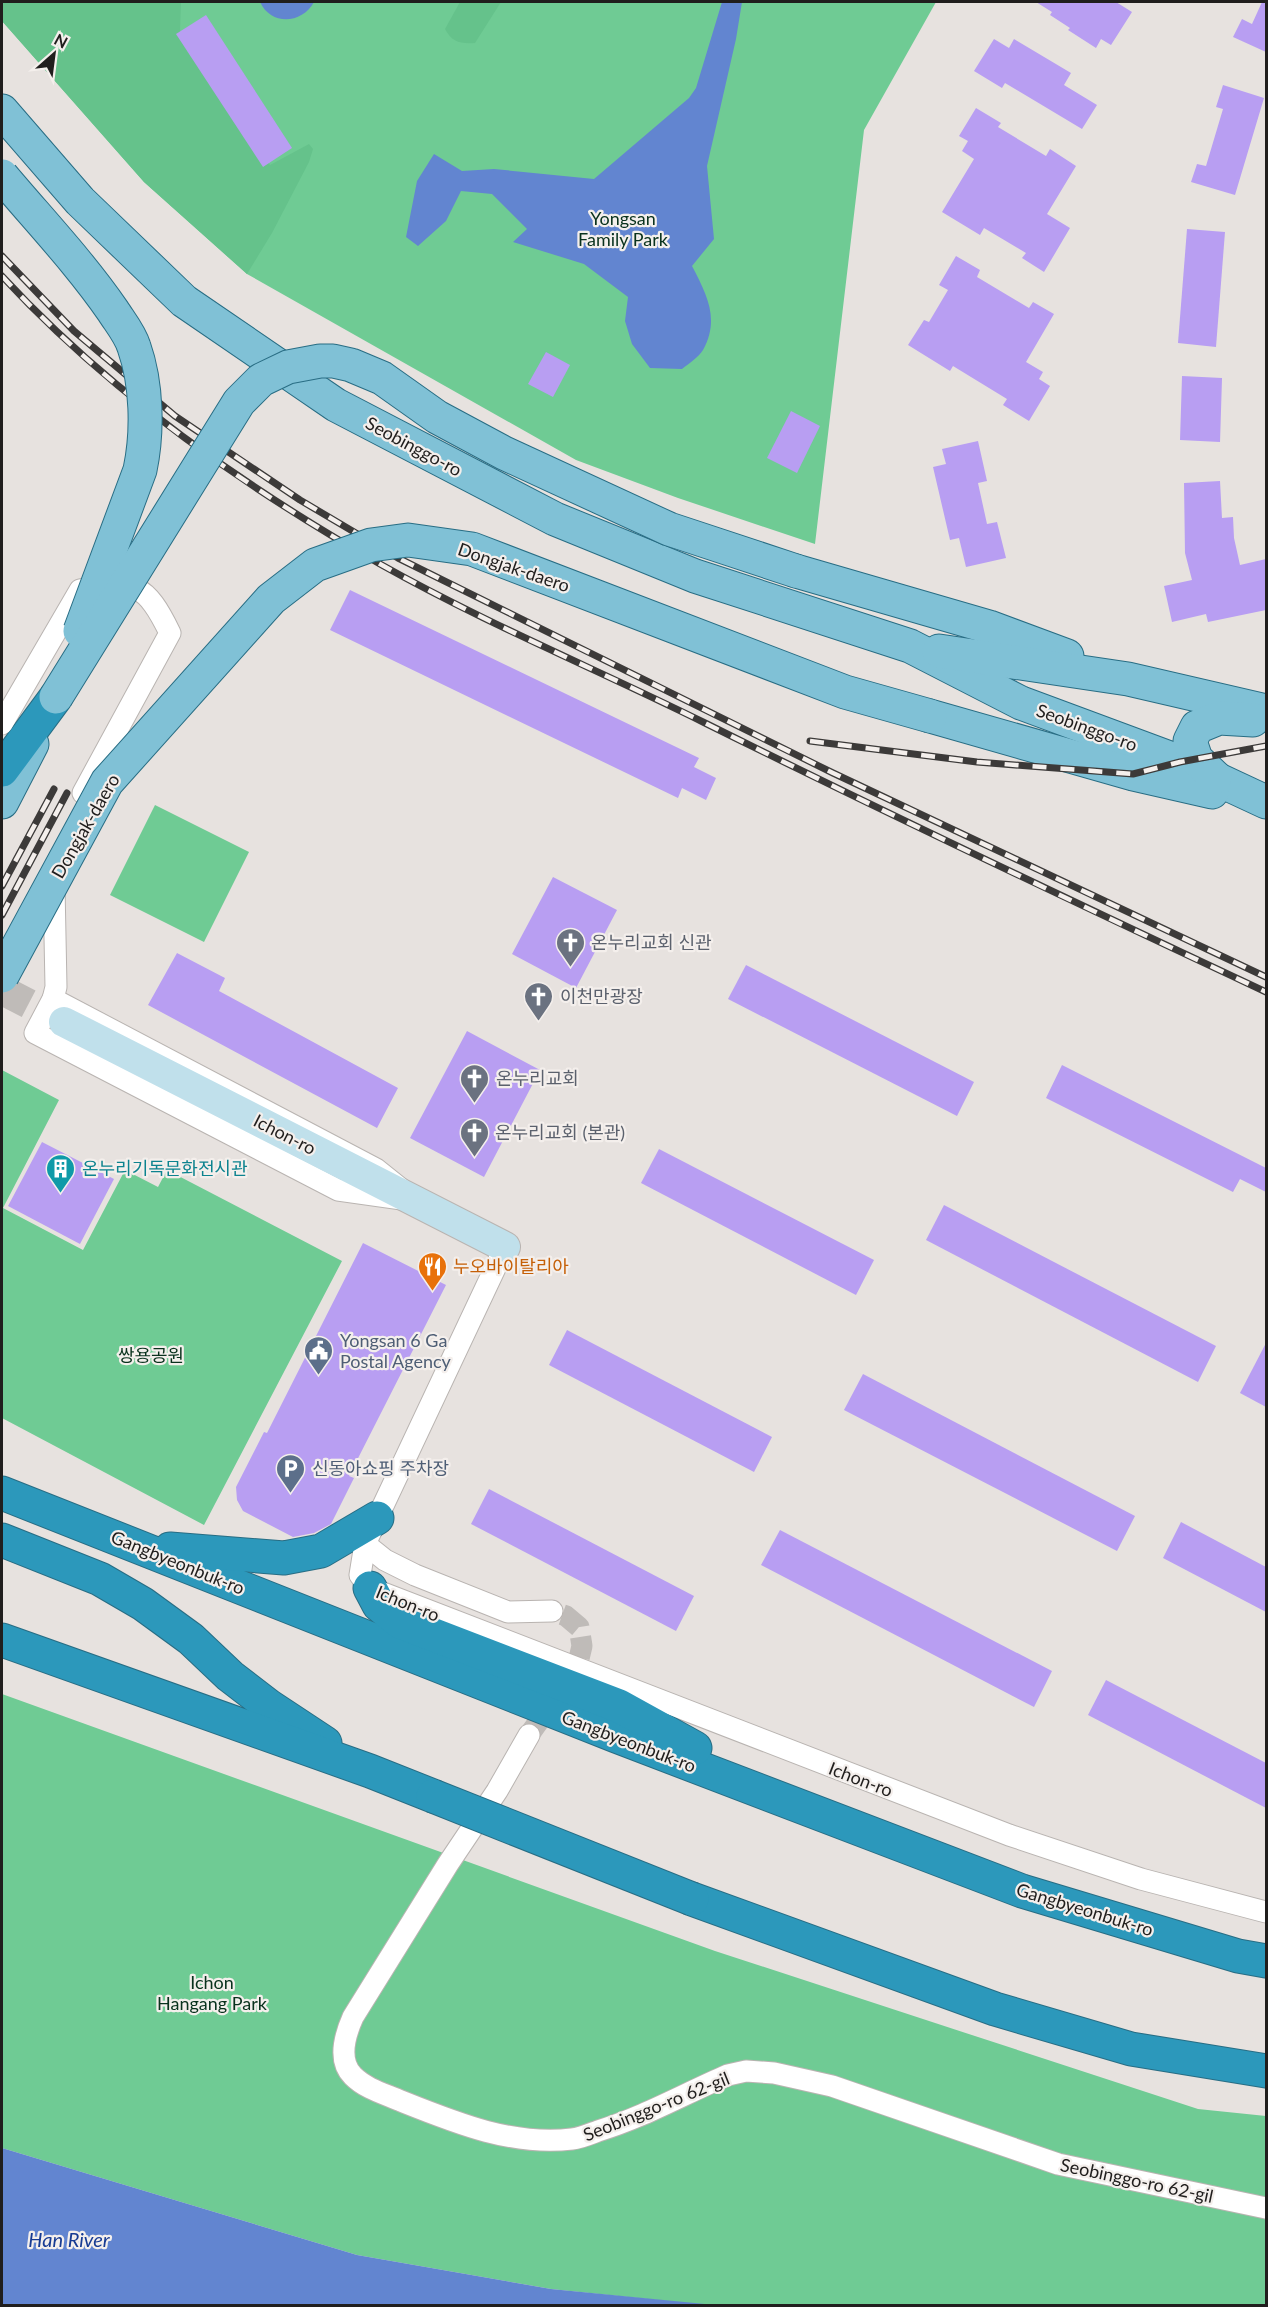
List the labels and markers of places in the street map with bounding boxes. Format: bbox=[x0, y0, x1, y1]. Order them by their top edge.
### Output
church icon: 온누리교회 신관 bbox=[554, 926, 586, 968]
place label: 온누리교회 신관 bbox=[591, 931, 712, 953]
church icon: 이천만광장 bbox=[523, 980, 555, 1022]
place label: 이천만광장 bbox=[560, 985, 643, 1007]
church icon: 온누리교회 bbox=[459, 1062, 491, 1104]
place label: 온누리교회 bbox=[496, 1067, 579, 1089]
church icon: 온누리교회 (본관) bbox=[458, 1116, 490, 1158]
place label: 온누리교회 (본관) bbox=[495, 1121, 625, 1143]
building icon: 온누리기독문화전시관 bbox=[45, 1152, 77, 1194]
place label: 온누리기독문화전시관 bbox=[82, 1157, 248, 1179]
restaurant icon: 누오바이탈리아 bbox=[416, 1250, 448, 1292]
place label: 누오바이탈리아 bbox=[453, 1255, 569, 1277]
place label: Yongsan 6 Ga Postal Agency bbox=[340, 1329, 452, 1372]
public building icon: Yongsan 6 Ga Postal Agency bbox=[303, 1334, 335, 1376]
parking icon: 신동아쇼핑 주차장 bbox=[275, 1452, 307, 1494]
place label: 신동아쇼핑 주차장 bbox=[312, 1457, 449, 1479]

